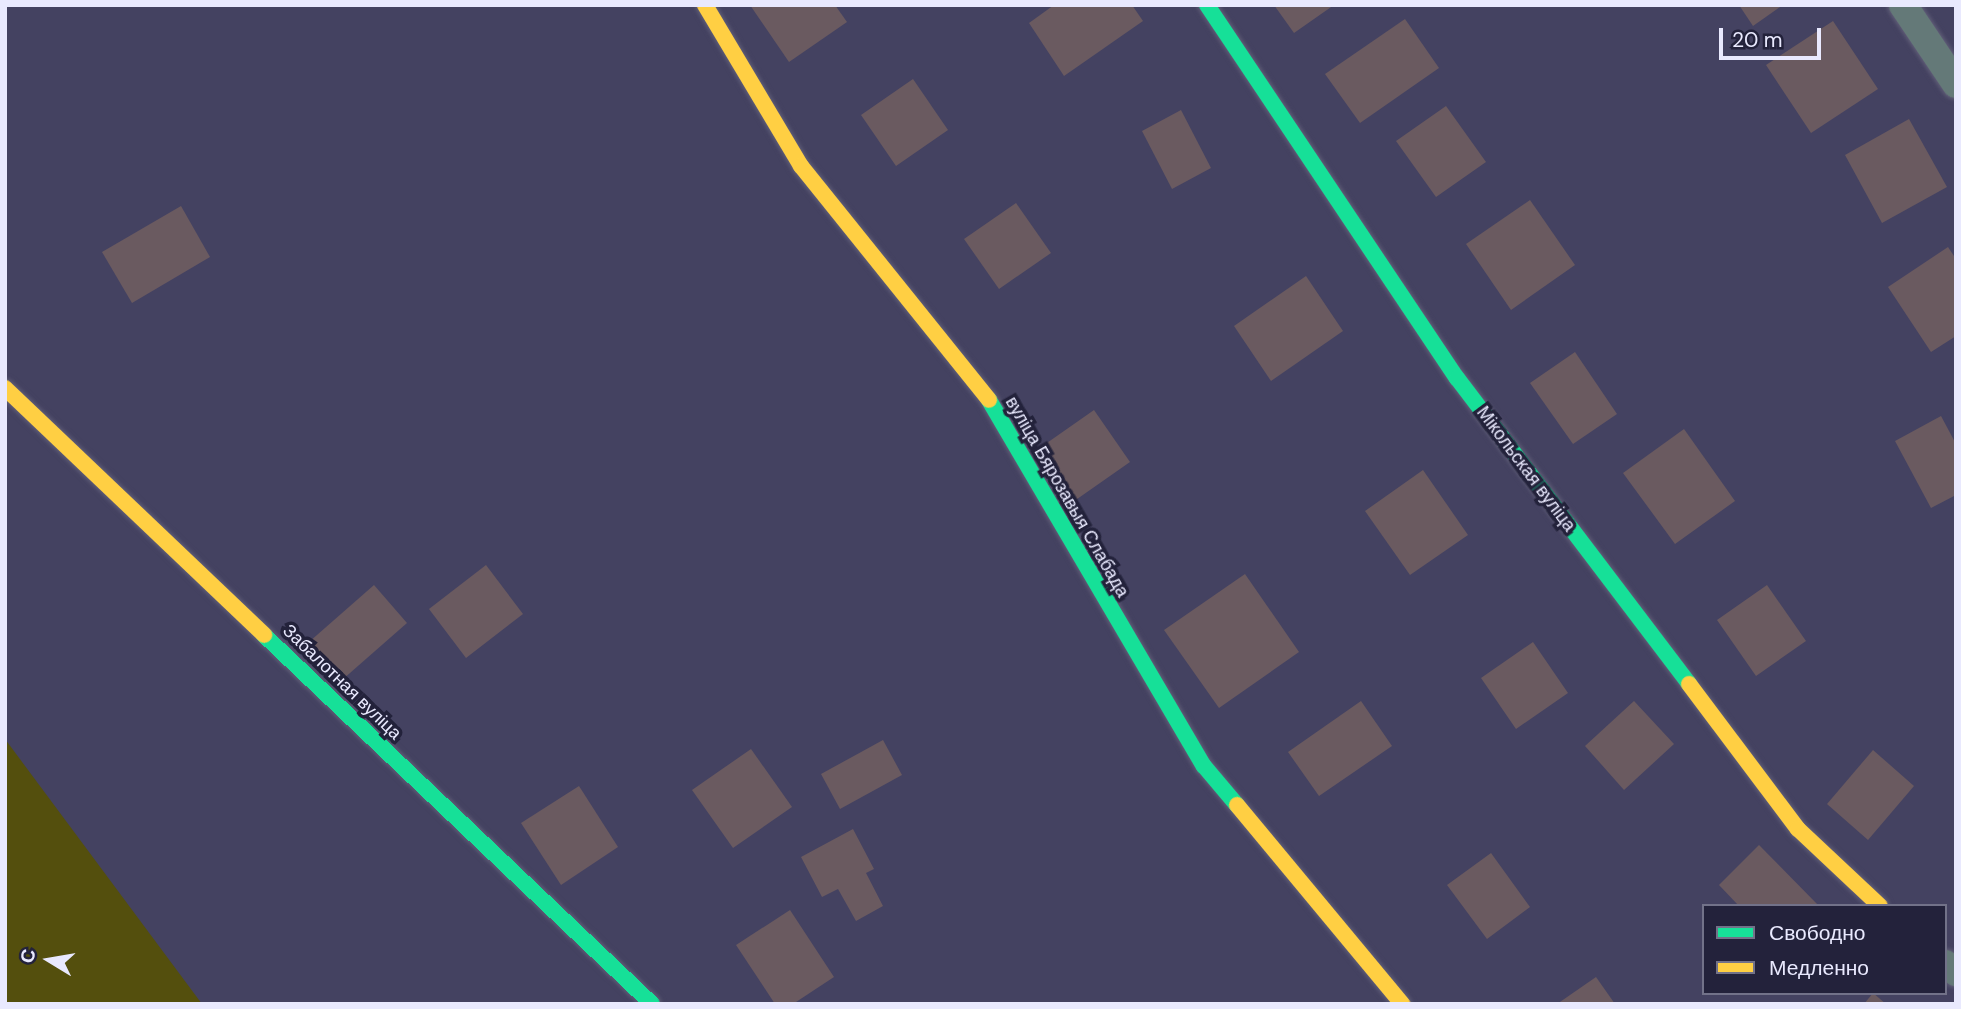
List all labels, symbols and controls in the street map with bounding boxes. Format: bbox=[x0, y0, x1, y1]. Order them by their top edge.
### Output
scale bar bbox=[1723, 14, 1825, 58]
text: 20 m bbox=[1732, 26, 1783, 54]
street label: вуліца Бярозавыя Слабада bbox=[1001, 393, 1133, 601]
street label: Мікольская вуліца bbox=[1472, 402, 1580, 536]
street label: Забалотная вуліца bbox=[278, 620, 406, 744]
legend bbox=[1702, 904, 1947, 995]
text: Свободно bbox=[1769, 919, 1866, 947]
north arrow bbox=[14, 925, 84, 995]
text: С bbox=[14, 947, 41, 965]
text: Медленно bbox=[1769, 954, 1869, 982]

